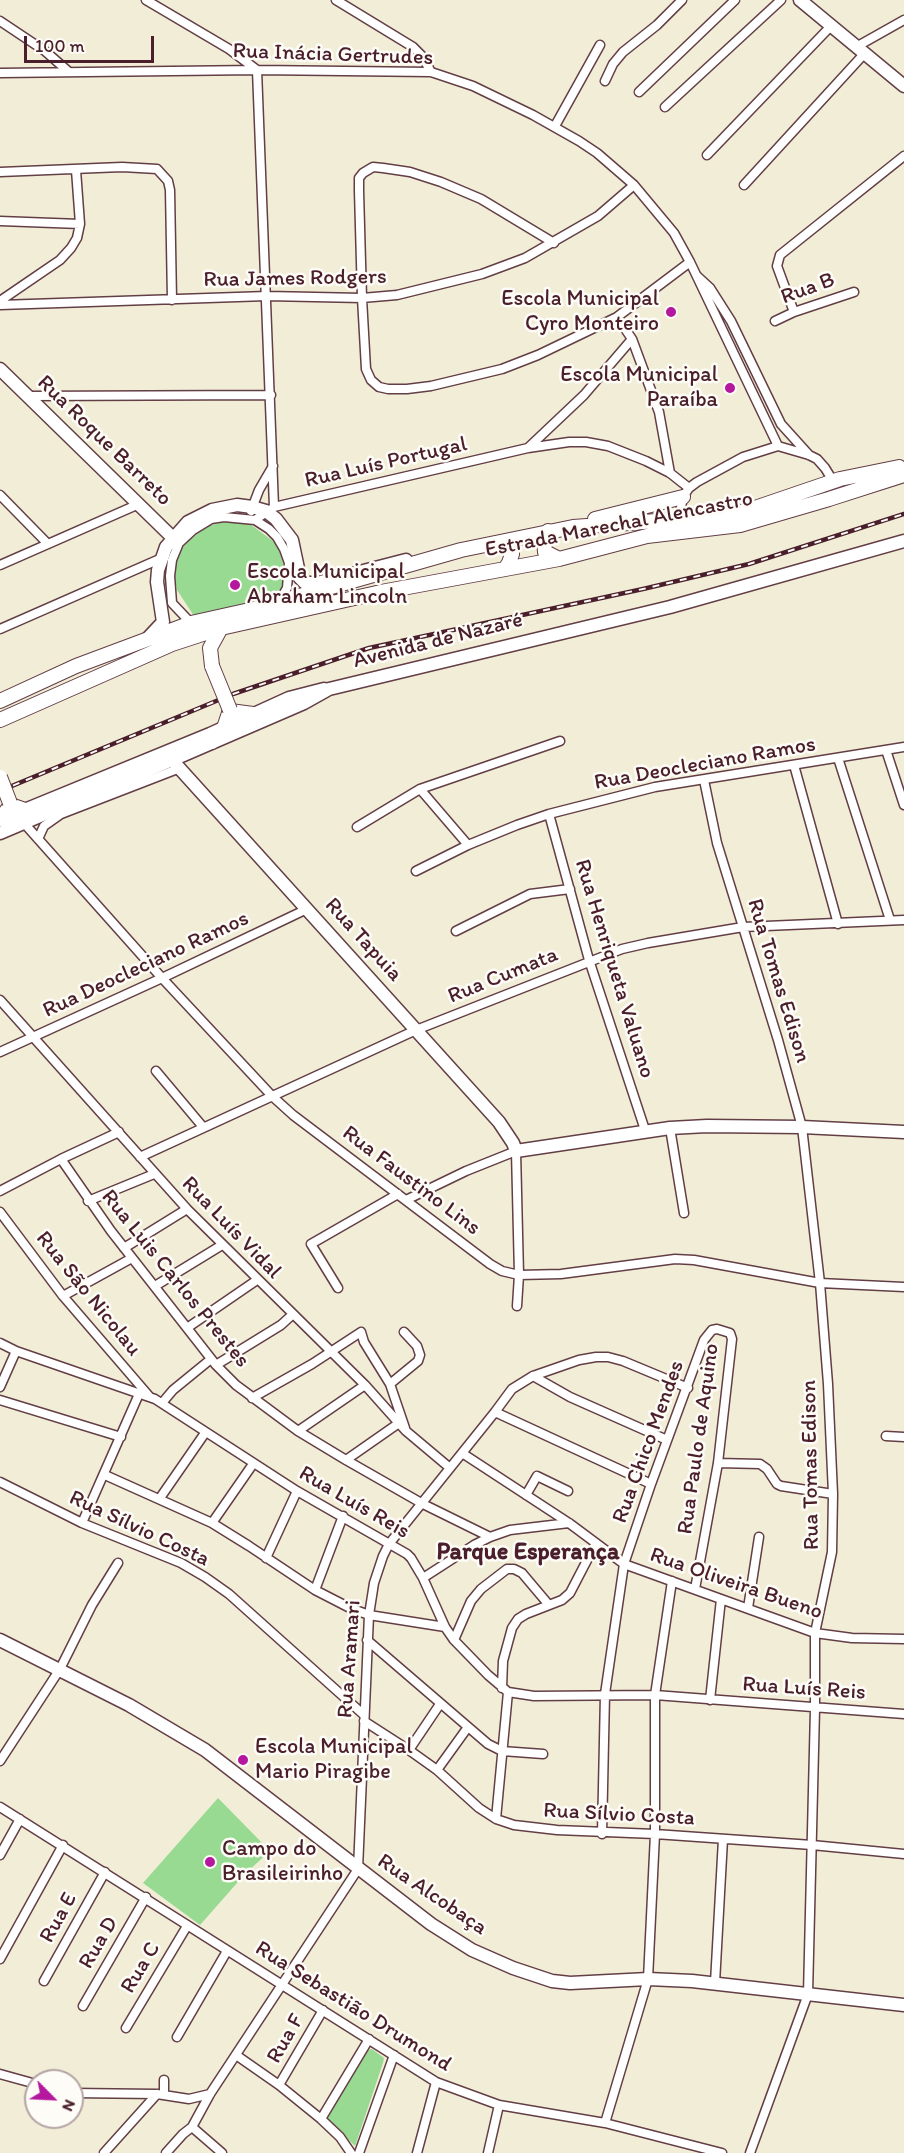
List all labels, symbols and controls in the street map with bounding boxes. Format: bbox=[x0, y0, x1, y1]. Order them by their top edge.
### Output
scale bar bbox=[27, 24, 158, 62]
text: 100 m bbox=[35, 35, 85, 57]
street label: Rua Inácia Gertrudes bbox=[232, 38, 434, 72]
street label: Rua James Rodgers bbox=[203, 264, 387, 294]
street label: Rua B bbox=[777, 267, 839, 311]
place label: Escola Municipal Cyro Monteiro bbox=[501, 286, 659, 338]
marker: Escola Municipal Cyro Monteiro bbox=[664, 305, 678, 319]
place label: Escola Municipal Paraíba bbox=[560, 362, 718, 414]
street label: Rua Roque Barreto bbox=[31, 370, 177, 512]
marker: Escola Municipal Paraíba bbox=[723, 381, 737, 395]
street label: Rua Luís Portugal bbox=[302, 431, 470, 495]
street label: Estrada Marechal Alencastro bbox=[483, 486, 755, 564]
place label: Escola Municipal Abraham Lincoln bbox=[247, 559, 407, 610]
marker: Escola Municipal Abraham Lincoln bbox=[228, 578, 242, 592]
street label: Avenida de Nazaré bbox=[351, 607, 525, 675]
street label: Rua Deocleciano Ramos bbox=[592, 732, 818, 796]
street label: Rua Henriqueta Valuano bbox=[568, 856, 660, 1082]
street label: Rua Tapuia bbox=[319, 893, 407, 987]
street label: Rua Tomas Edison bbox=[741, 896, 815, 1066]
street label: Rua Deocleciano Ramos bbox=[39, 906, 253, 1024]
street label: Rua Cumata bbox=[444, 942, 562, 1010]
street label: Rua Faustino Lins bbox=[337, 1120, 485, 1242]
street label: Rua Luís Vidal bbox=[175, 1171, 287, 1285]
street label: Rua Luis Carlos Prestes bbox=[95, 1185, 255, 1373]
street label: Rua São Nicolau bbox=[30, 1226, 146, 1362]
street label: Rua Paulo de Aquino bbox=[673, 1342, 725, 1536]
street label: Rua Chico Mendes bbox=[607, 1357, 691, 1527]
street label: Rua Tomas Edison bbox=[796, 1380, 826, 1550]
street label: Rua Luís Reis bbox=[294, 1461, 414, 1545]
street label: Rua Sílvio Costa bbox=[65, 1485, 213, 1573]
district label: Parque Esperança bbox=[436, 1539, 620, 1567]
street label: Rua Oliveira Bueno bbox=[646, 1542, 826, 1626]
street label: Rua Aramari bbox=[333, 1599, 367, 1719]
street label: Rua Luís Reis bbox=[741, 1672, 867, 1706]
place label: Escola Municipal Mario Piragibe bbox=[255, 1734, 413, 1786]
marker: Escola Municipal Mario Piragibe bbox=[236, 1753, 250, 1767]
street label: Rua Sílvio Costa bbox=[543, 1798, 695, 1832]
place label: Campo do Brasileirinho bbox=[222, 1836, 343, 1888]
street label: Rua Alcobaça bbox=[372, 1849, 492, 1941]
marker: Campo do Brasileirinho bbox=[203, 1855, 217, 1869]
street label: Rua E bbox=[35, 1888, 83, 1948]
street label: Rua D bbox=[74, 1912, 124, 1974]
street label: Rua Sebastião Drumond bbox=[250, 1936, 456, 2078]
street label: Rua C bbox=[115, 1937, 167, 1999]
street label: Rua F bbox=[261, 2010, 311, 2068]
north arrow bbox=[24, 2069, 84, 2129]
text: N bbox=[58, 2097, 80, 2115]

